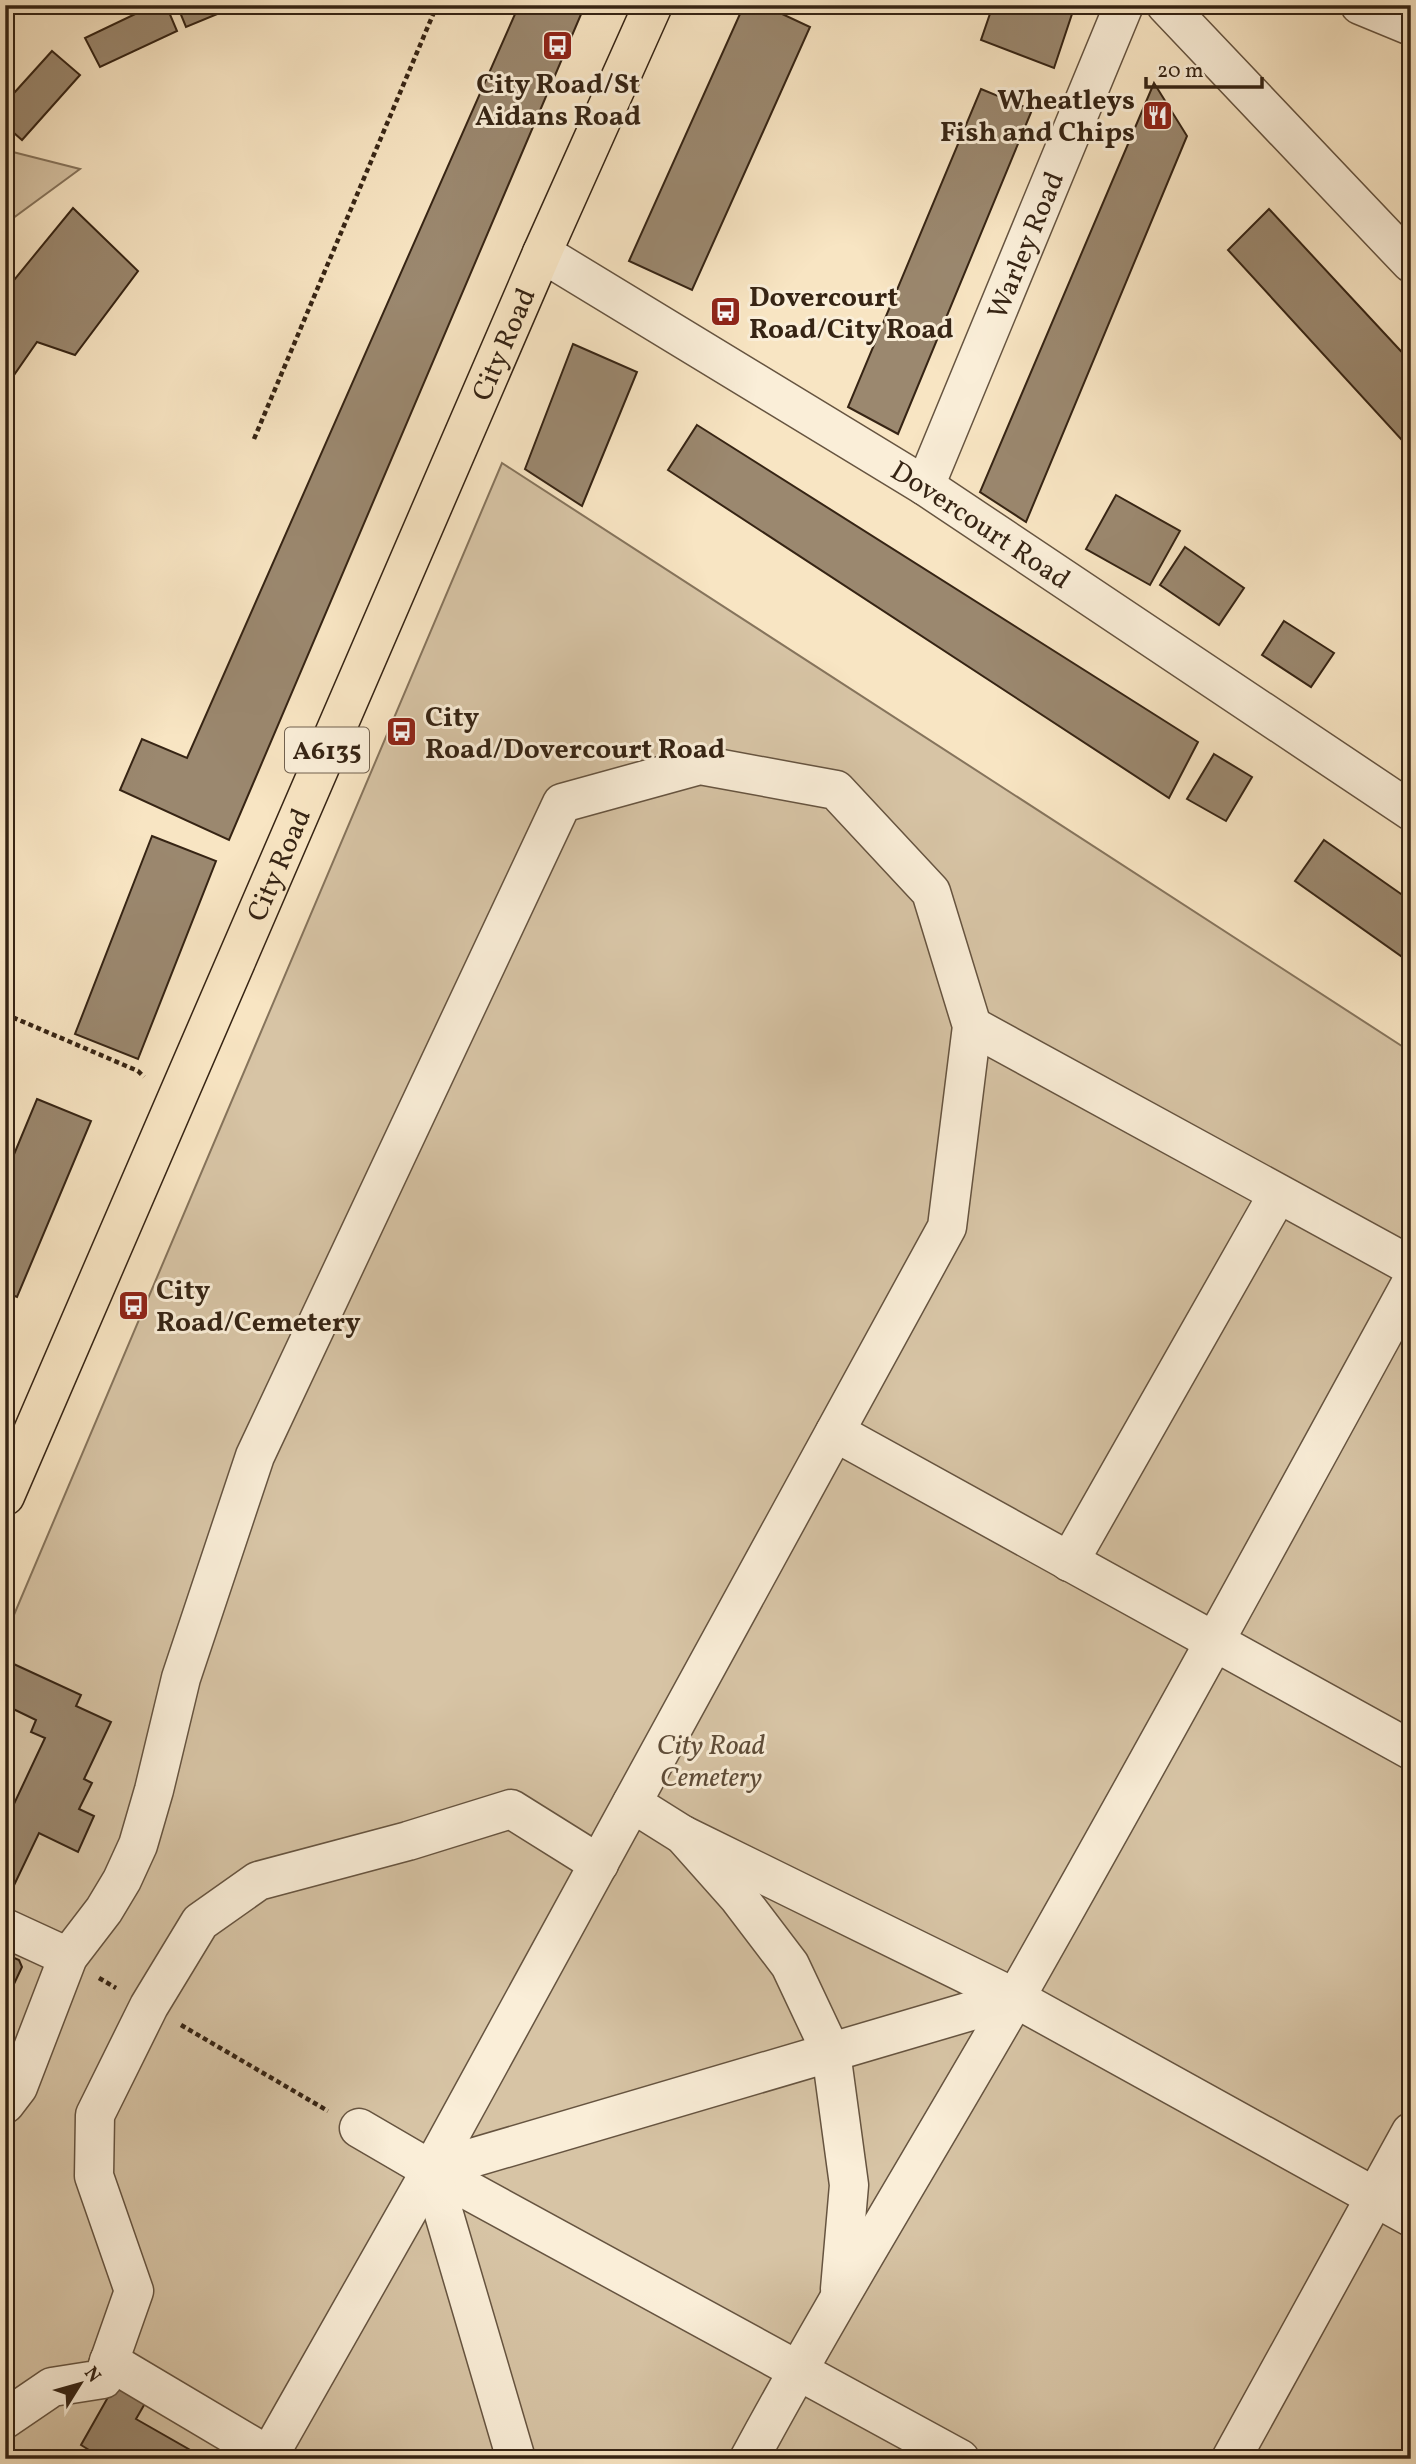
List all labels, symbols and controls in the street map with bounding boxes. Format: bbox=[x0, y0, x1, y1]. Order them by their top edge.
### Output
bus stop icon: City Road/St Aidans Road bbox=[541, 29, 575, 63]
scale bar bbox=[1146, 46, 1262, 90]
text: 20 m bbox=[1157, 57, 1203, 86]
place label: City Road/St Aidans Road bbox=[475, 66, 641, 137]
place label: Wheatleys Fish and Chips bbox=[940, 82, 1135, 153]
restaurant icon: Wheatleys Fish and Chips bbox=[1141, 98, 1175, 132]
street label: Warley Road bbox=[979, 166, 1075, 325]
place label: Dovercourt Road/City Road bbox=[749, 279, 954, 350]
street label: City Road bbox=[463, 282, 547, 408]
bus stop icon: Dovercourt Road/City Road bbox=[709, 295, 743, 329]
street label: Dovercourt Road bbox=[882, 453, 1077, 600]
place label: City Road/Dovercourt Road bbox=[425, 699, 725, 770]
bus stop icon: City Road/Dovercourt Road bbox=[385, 715, 419, 749]
road number: A6135 bbox=[285, 728, 369, 772]
street label: City Road bbox=[239, 803, 322, 928]
place label: City Road/Cemetery bbox=[156, 1272, 361, 1343]
bus stop icon: City Road/Cemetery bbox=[116, 1288, 150, 1322]
park label: City Road Cemetery bbox=[657, 1727, 765, 1798]
north arrow bbox=[46, 2348, 116, 2418]
text: N bbox=[77, 2362, 107, 2388]

